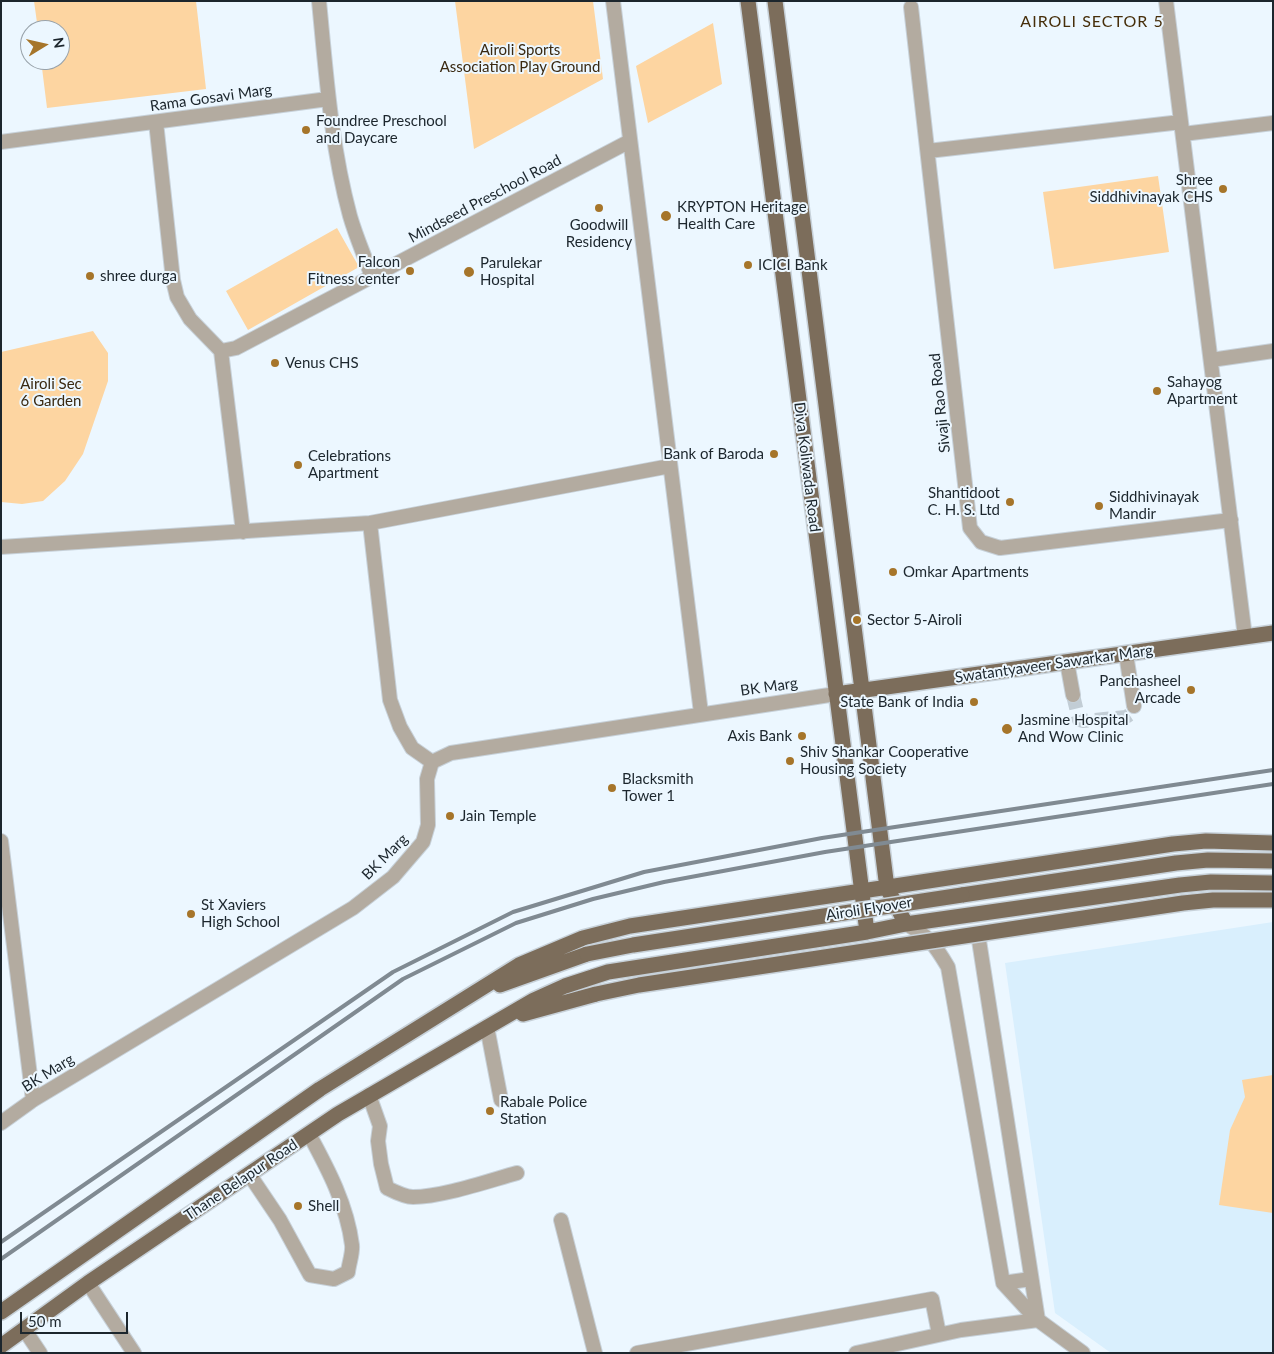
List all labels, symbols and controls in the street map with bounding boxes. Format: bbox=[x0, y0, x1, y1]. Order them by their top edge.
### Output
district label: AIROLI SECTOR 5 bbox=[1018, 12, 1166, 32]
north arrow bbox=[20, 20, 70, 70]
text: N bbox=[50, 36, 69, 49]
park label: Airoli Sports Association Play Ground bbox=[440, 41, 600, 76]
street label: Rama Gosavi Marg bbox=[149, 81, 273, 115]
place label: Foundree Preschool and Daycare bbox=[316, 112, 447, 147]
marker: Foundree Preschool and Daycare bbox=[300, 124, 312, 136]
street label: Mindseed Preschool Road bbox=[406, 151, 564, 247]
place label: Shree Siddhivinayak CHS bbox=[1089, 171, 1213, 206]
marker: Shree Siddhivinayak CHS bbox=[1217, 183, 1229, 195]
place label: KRYPTON Heritage Health Care bbox=[677, 198, 807, 233]
marker: Goodwill Residency bbox=[593, 202, 605, 214]
marker: KRYPTON Heritage Health Care bbox=[659, 209, 673, 223]
place label: Goodwill Residency bbox=[566, 216, 632, 251]
place label: Falcon Fitness center bbox=[308, 253, 400, 288]
place label: Parulekar Hospital bbox=[480, 254, 542, 289]
place label: ICICI Bank bbox=[758, 256, 828, 274]
marker: ICICI Bank bbox=[742, 259, 754, 271]
marker: Falcon Fitness center bbox=[404, 265, 416, 277]
marker: Parulekar Hospital bbox=[462, 265, 476, 279]
place label: shree durga bbox=[100, 267, 177, 285]
marker: shree durga bbox=[84, 270, 96, 282]
street label: Sivaji Rao Road bbox=[926, 352, 954, 454]
place label: Venus CHS bbox=[285, 354, 359, 372]
marker: Venus CHS bbox=[269, 357, 281, 369]
place label: Sahayog Apartment bbox=[1167, 373, 1238, 408]
park label: Airoli Sec 6 Garden bbox=[20, 375, 82, 410]
marker: Sahayog Apartment bbox=[1151, 385, 1163, 397]
street label: Diva Koliwada Road bbox=[790, 401, 824, 533]
place label: Bank of Baroda bbox=[663, 445, 764, 463]
place label: Celebrations Apartment bbox=[308, 447, 391, 482]
marker: Bank of Baroda bbox=[768, 448, 780, 460]
marker: Celebrations Apartment bbox=[292, 459, 304, 471]
place label: Shantidoot C. H. S. Ltd bbox=[927, 484, 1000, 519]
place label: Siddhivinayak Mandir bbox=[1109, 488, 1199, 523]
marker: Shantidoot C. H. S. Ltd bbox=[1004, 496, 1016, 508]
marker: Siddhivinayak Mandir bbox=[1093, 500, 1105, 512]
place label: Omkar Apartments bbox=[903, 563, 1029, 581]
marker: Omkar Apartments bbox=[887, 566, 899, 578]
place label: Sector 5-Airoli bbox=[867, 611, 962, 629]
marker: Sector 5-Airoli bbox=[851, 614, 863, 626]
street label: Swatantyaveer Sawarkar Marg bbox=[954, 641, 1154, 687]
place label: Panchasheel Arcade bbox=[1099, 672, 1181, 707]
street label: BK Marg bbox=[739, 674, 799, 700]
marker: Panchasheel Arcade bbox=[1185, 684, 1197, 696]
place label: State Bank of India bbox=[840, 693, 964, 711]
marker: State Bank of India bbox=[968, 696, 980, 708]
place label: Jasmine Hospital And Wow Clinic bbox=[1018, 711, 1129, 746]
marker: Jasmine Hospital And Wow Clinic bbox=[1000, 722, 1014, 736]
place label: Axis Bank bbox=[727, 727, 792, 745]
marker: Axis Bank bbox=[796, 730, 808, 742]
place label: Shiv Shankar Cooperative Housing Society bbox=[800, 743, 969, 778]
marker: Shiv Shankar Cooperative Housing Society bbox=[784, 755, 796, 767]
place label: Blacksmith Tower 1 bbox=[622, 770, 694, 805]
marker: Blacksmith Tower 1 bbox=[606, 782, 618, 794]
place label: Jain Temple bbox=[460, 807, 536, 825]
marker: Jain Temple bbox=[444, 810, 456, 822]
street label: BK Marg bbox=[358, 830, 412, 884]
street label: Airoli Flyover bbox=[825, 893, 913, 925]
place label: St Xaviers High School bbox=[201, 896, 280, 931]
marker: St Xaviers High School bbox=[185, 908, 197, 920]
street label: BK Marg bbox=[19, 1050, 77, 1096]
place label: Rabale Police Station bbox=[500, 1093, 587, 1128]
marker: Rabale Police Station bbox=[484, 1105, 496, 1117]
street label: Thane Belapur Road bbox=[181, 1135, 301, 1225]
place label: Shell bbox=[308, 1197, 339, 1215]
marker: Shell bbox=[292, 1200, 304, 1212]
scale bar bbox=[22, 1302, 130, 1334]
text: 50 m bbox=[28, 1312, 62, 1330]

